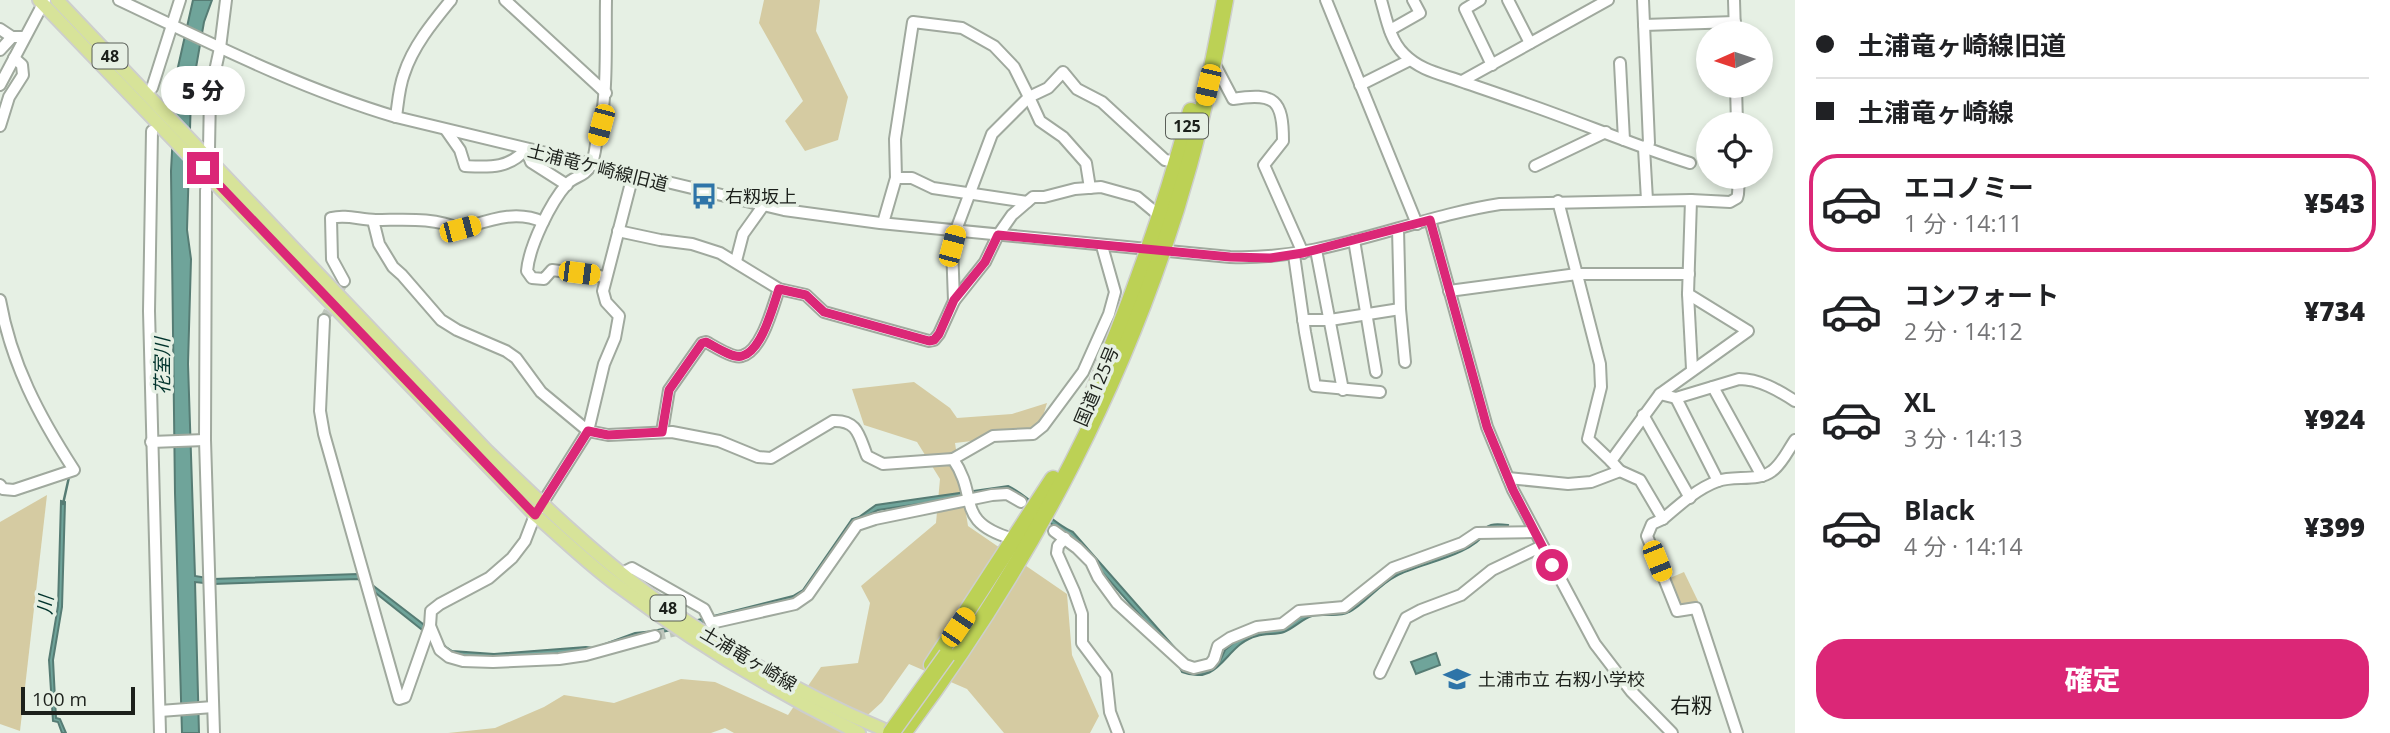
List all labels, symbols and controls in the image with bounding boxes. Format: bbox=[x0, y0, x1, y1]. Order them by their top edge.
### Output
north arrow bbox=[1696, 21, 1773, 98]
map controls bbox=[1696, 21, 1773, 189]
text: 土浦竜ヶ崎線旧道 bbox=[1858, 27, 2066, 63]
road number: 48 bbox=[92, 44, 128, 68]
car bbox=[1194, 62, 1223, 108]
callout: 5 分 bbox=[161, 66, 245, 116]
text: 5 分 bbox=[182, 74, 224, 106]
text: 土浦竜ヶ崎線 bbox=[1858, 94, 2014, 130]
car bbox=[586, 102, 617, 148]
button: locate bbox=[1696, 112, 1773, 189]
road number: 125 bbox=[1166, 114, 1208, 138]
street label: 土浦竜ケ崎線旧道 bbox=[525, 138, 671, 196]
route end bbox=[187, 152, 219, 184]
text: エコノミー bbox=[1904, 169, 2034, 205]
icon: car bbox=[1820, 172, 1883, 235]
bus stop icon: 右籾坂上 bbox=[689, 181, 719, 211]
place label: 右籾坂上 bbox=[725, 184, 797, 208]
text: ¥543 bbox=[2304, 185, 2365, 221]
text: 1 分 · 14:11 bbox=[1904, 207, 2023, 239]
car bbox=[437, 213, 484, 245]
car bbox=[937, 223, 968, 269]
car bbox=[557, 260, 602, 286]
text: コンフォート bbox=[1904, 277, 2059, 313]
icon: car bbox=[1820, 280, 1883, 343]
text: ¥734 bbox=[2304, 293, 2365, 329]
text: 2 分 · 14:12 bbox=[1904, 315, 2023, 347]
water label: 花室川 bbox=[149, 336, 175, 395]
street label: 国道125号 bbox=[1068, 342, 1124, 430]
text: XL bbox=[1904, 384, 1936, 420]
icon: car bbox=[1820, 388, 1883, 451]
text: ¥924 bbox=[2304, 401, 2365, 437]
text: 3 分 · 14:13 bbox=[1904, 422, 2023, 454]
text: Black bbox=[1904, 492, 1975, 528]
icon: car bbox=[1820, 496, 1883, 559]
text: ¥399 bbox=[2304, 509, 2365, 545]
text: 4 分 · 14:14 bbox=[1904, 530, 2023, 562]
car bbox=[1640, 538, 1675, 584]
route start bbox=[1536, 549, 1568, 581]
water label: 川 bbox=[31, 592, 59, 616]
road number: 48 bbox=[650, 596, 686, 621]
car bbox=[938, 604, 979, 650]
street label: 土浦竜ヶ崎線 bbox=[697, 620, 801, 696]
button: 確定 bbox=[1816, 639, 2369, 719]
school or university icon: 土浦市立 右籾小学校 bbox=[1442, 664, 1472, 694]
place label: 土浦市立 右籾小学校 bbox=[1478, 667, 1645, 691]
scale bar bbox=[21, 684, 135, 716]
text: 100 m bbox=[32, 686, 87, 712]
district label: 右籾 bbox=[1670, 691, 1712, 719]

